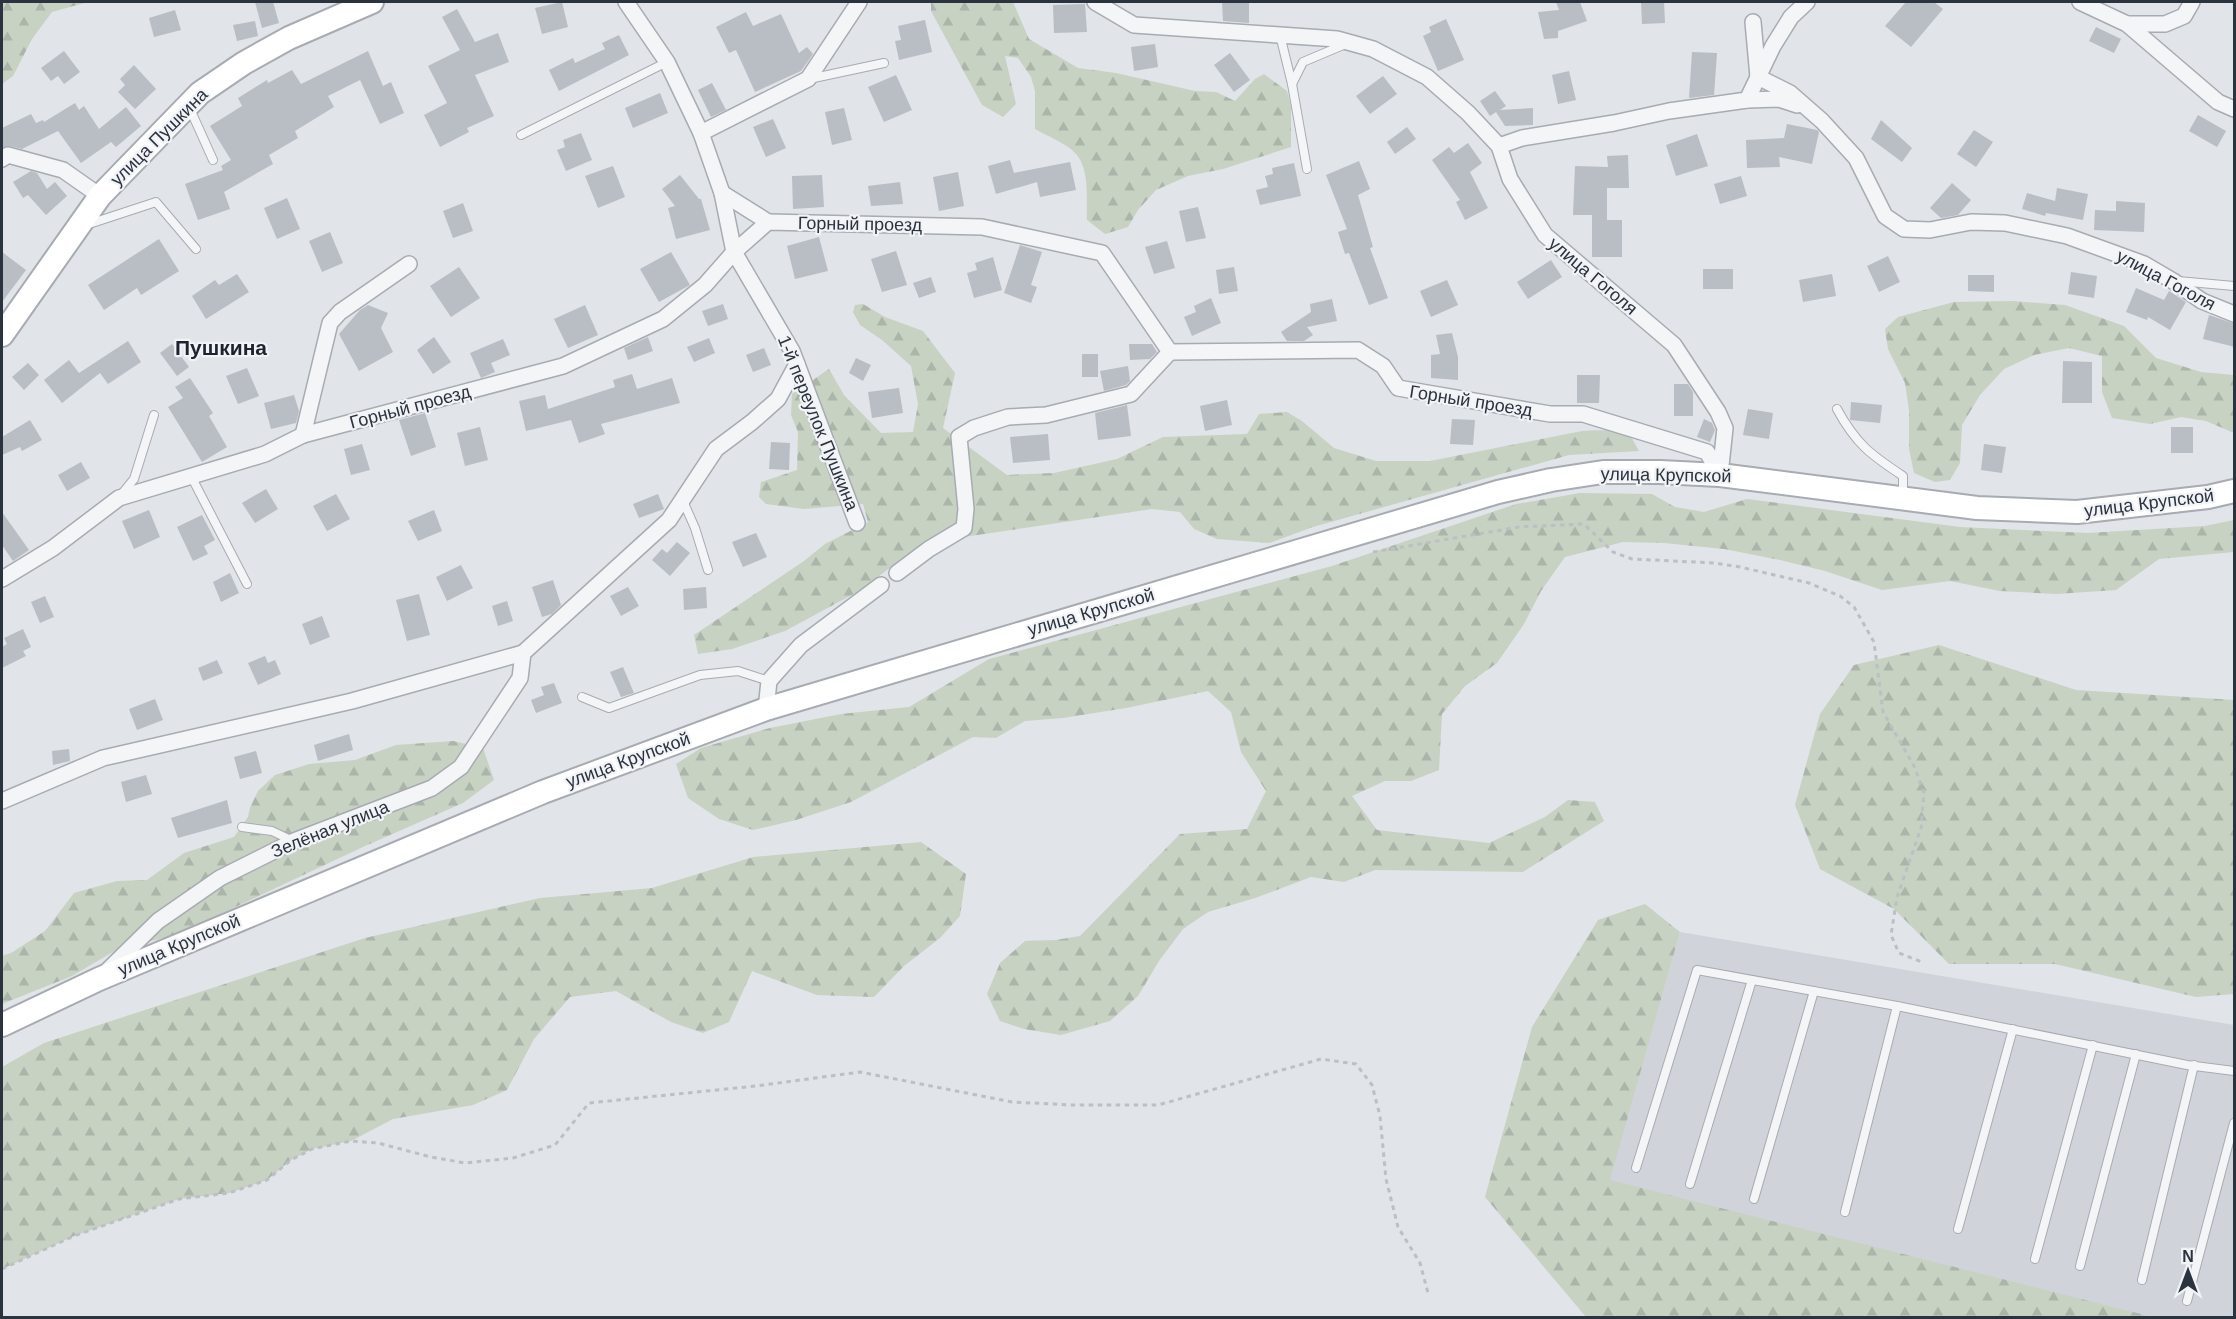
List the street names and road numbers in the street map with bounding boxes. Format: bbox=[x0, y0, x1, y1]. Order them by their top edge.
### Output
street label: улица Пушкина bbox=[106, 84, 212, 190]
street label: Горный проезд bbox=[798, 213, 923, 235]
street label: улица Гоголя bbox=[1545, 233, 1641, 319]
street label: улица Гоголя bbox=[2113, 246, 2219, 314]
street label: 1-й переулок Пушкина bbox=[774, 333, 863, 514]
street label: Горный проезд bbox=[347, 381, 473, 433]
street label: Горный проезд bbox=[1408, 381, 1534, 421]
street label: улица Крупской bbox=[1600, 464, 1732, 486]
street label: улица Крупской bbox=[2083, 485, 2215, 521]
street label: улица Крупской bbox=[1025, 584, 1157, 640]
street label: улица Крупской bbox=[563, 728, 693, 792]
street label: Зелёная улица bbox=[268, 796, 393, 862]
street label: улица Крупской bbox=[115, 910, 243, 980]

